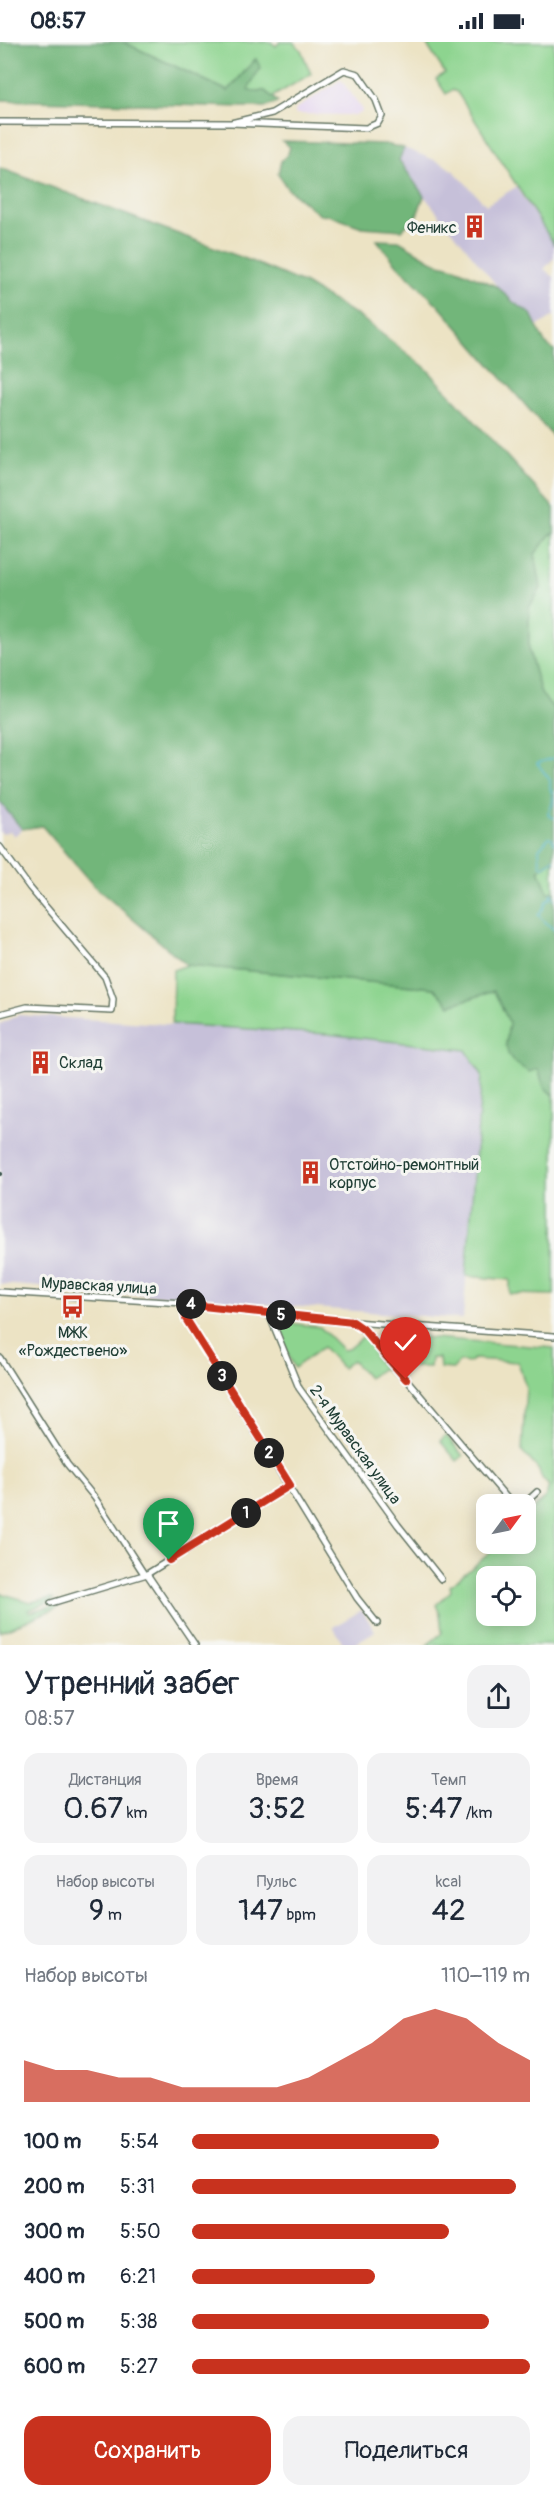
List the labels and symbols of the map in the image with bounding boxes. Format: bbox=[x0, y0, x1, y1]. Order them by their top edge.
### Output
building icon: Феникс bbox=[462, 214, 488, 240]
place label: Феникс bbox=[407, 218, 457, 238]
building icon: Склад bbox=[28, 1049, 54, 1075]
place label: Склад bbox=[59, 1053, 103, 1073]
place label: Отстойно-ремонтный корпус bbox=[329, 1155, 479, 1193]
building icon: Отстойно-ремонтный корпус bbox=[298, 1160, 324, 1186]
street label: Муравская улица bbox=[41, 1273, 157, 1299]
pin: 4 bbox=[176, 1289, 206, 1319]
bus stop icon: МЖК «Рождествено» bbox=[60, 1294, 86, 1320]
pin: 5 bbox=[266, 1300, 296, 1330]
pin bbox=[380, 1317, 431, 1379]
place label: МЖК «Рождествено» bbox=[19, 1323, 127, 1361]
pin: 3 bbox=[207, 1361, 237, 1391]
street label: 2-я Муравская улица bbox=[305, 1381, 405, 1508]
pin: 2 bbox=[254, 1438, 284, 1468]
north arrow bbox=[476, 1494, 536, 1554]
pin bbox=[143, 1498, 194, 1560]
pin: 1 bbox=[231, 1498, 261, 1528]

